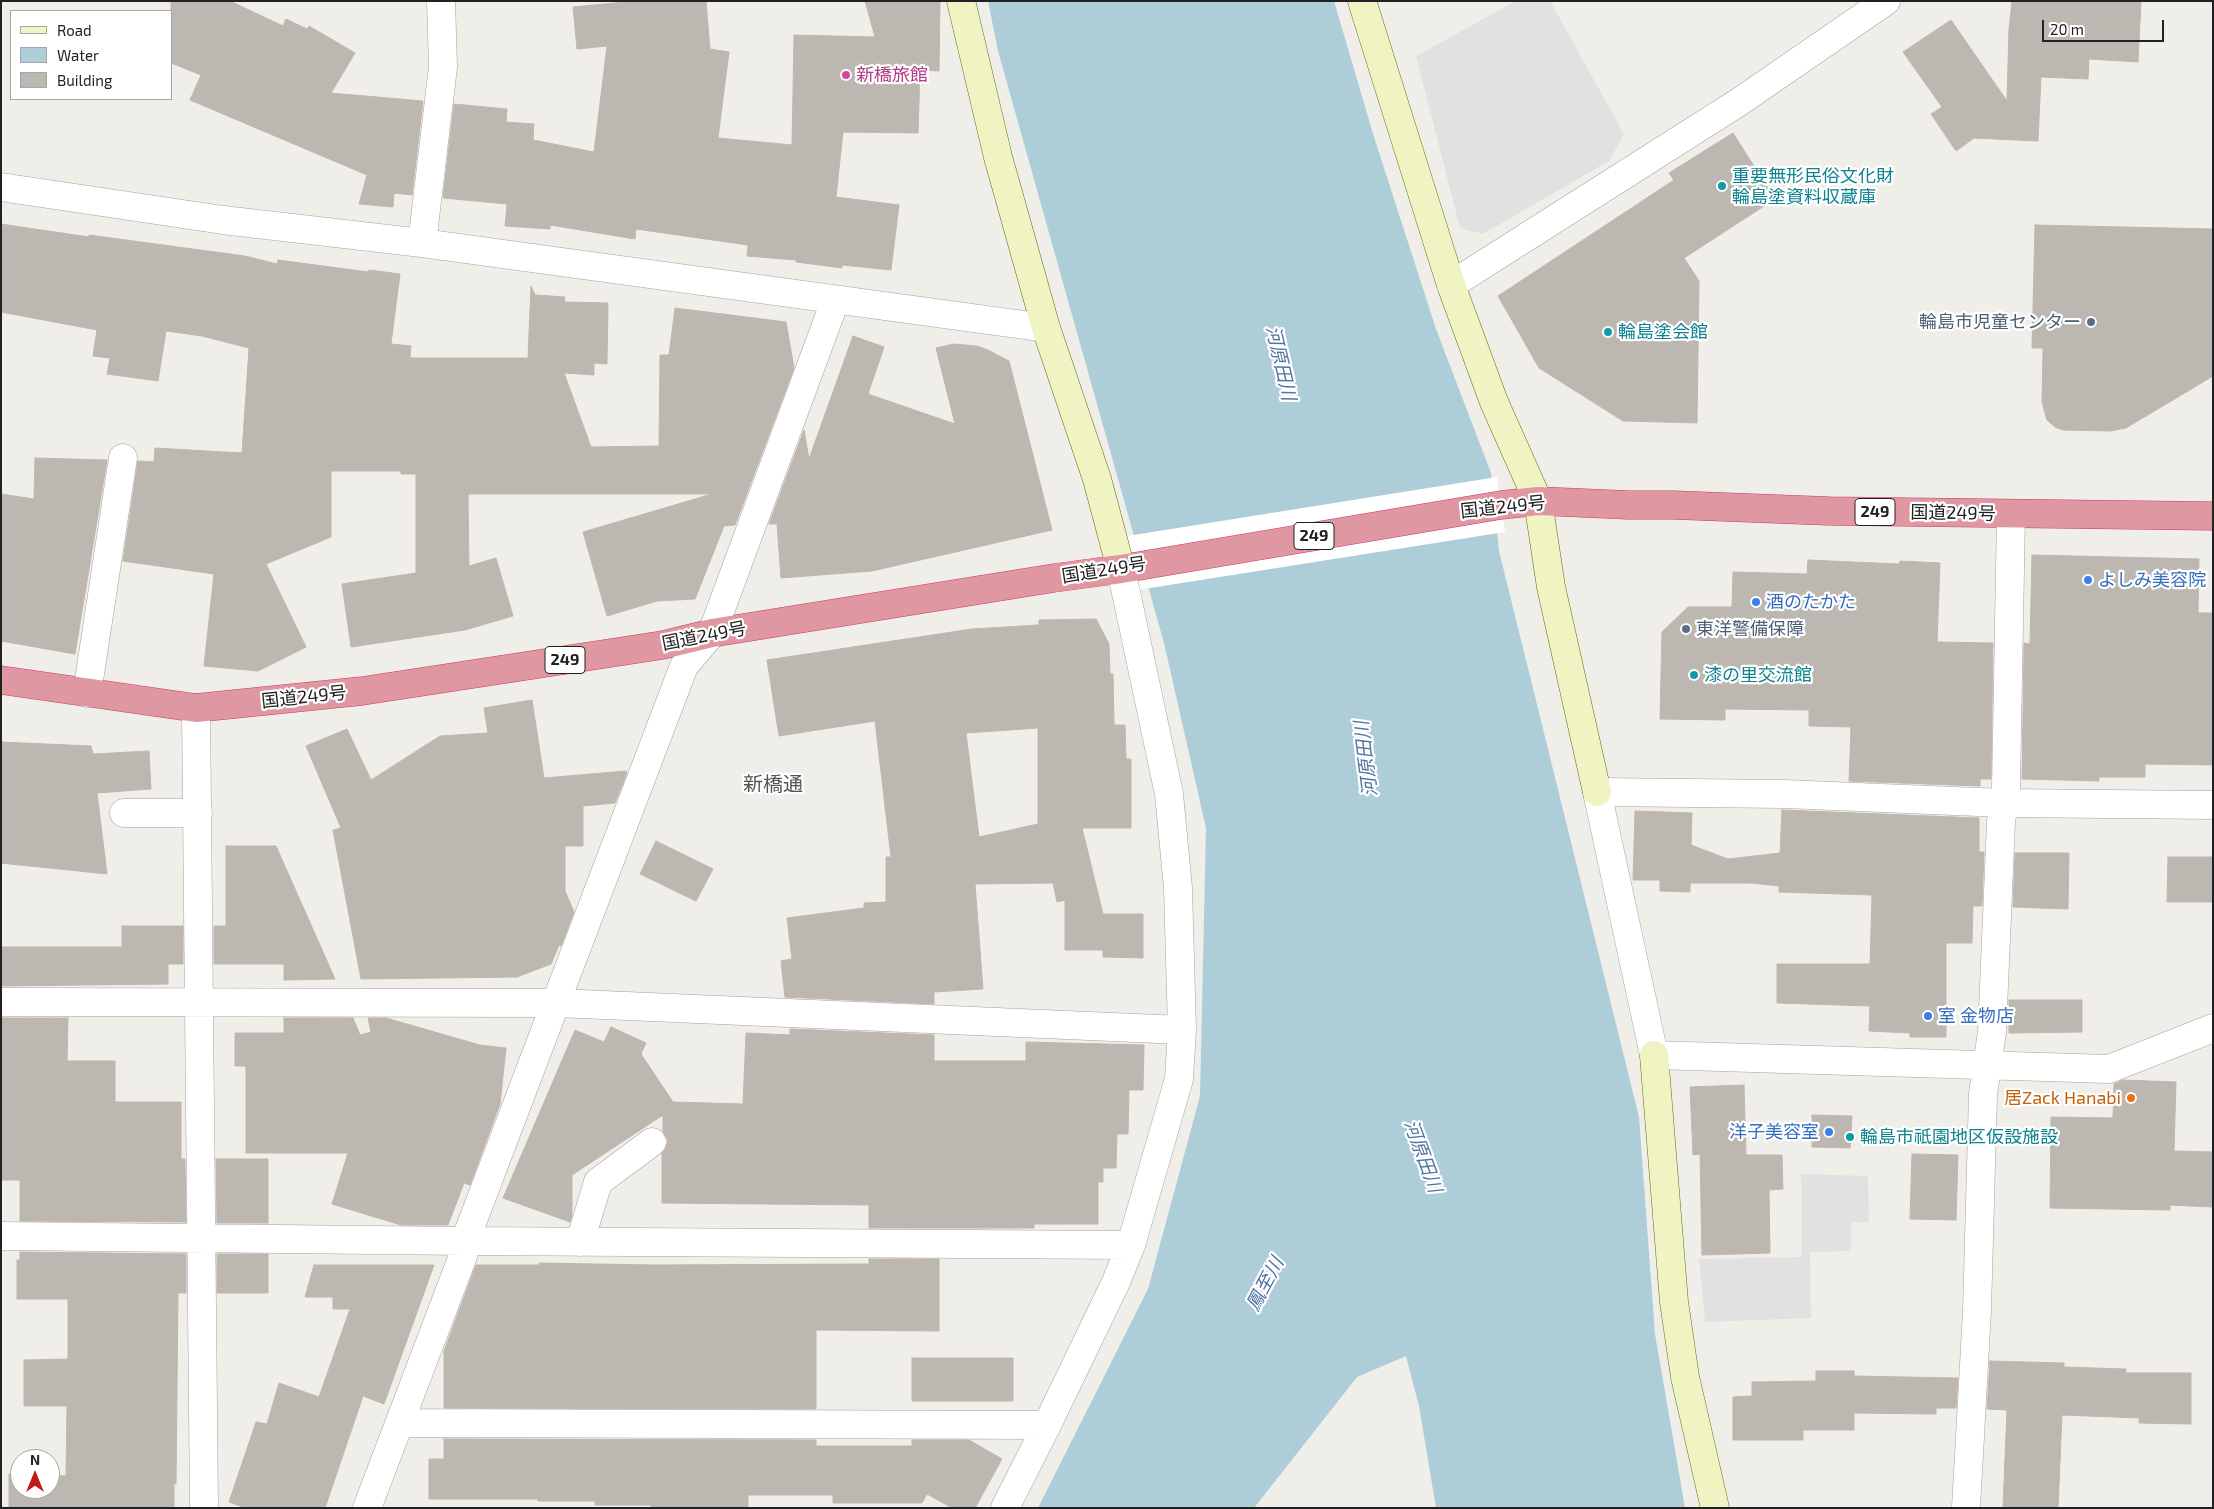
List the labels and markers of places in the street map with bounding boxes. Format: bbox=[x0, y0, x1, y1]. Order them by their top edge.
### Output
place label: 新橋旅館 bbox=[856, 64, 928, 86]
marker: 新橋旅館 bbox=[840, 69, 852, 81]
place label: 重要無形民俗文化財 輪島塗資料収蔵庫 bbox=[1732, 165, 1894, 208]
marker: 重要無形民俗文化財 輪島塗資料収蔵庫 bbox=[1716, 180, 1728, 192]
place label: 輪島市児童センター bbox=[1919, 311, 2081, 333]
marker: 輪島市児童センター bbox=[2085, 316, 2097, 328]
place label: 輪島塗会館 bbox=[1618, 321, 1708, 343]
marker: 輪島塗会館 bbox=[1602, 326, 1614, 338]
place label: よしみ美容院 bbox=[2098, 569, 2206, 591]
marker: よしみ美容院 bbox=[2082, 574, 2094, 586]
place label: 酒のたかた bbox=[1766, 591, 1856, 613]
marker: 酒のたかた bbox=[1750, 596, 1762, 608]
place label: 東洋警備保障 bbox=[1696, 618, 1804, 640]
marker: 東洋警備保障 bbox=[1680, 623, 1692, 635]
place label: 漆の里交流館 bbox=[1704, 664, 1812, 686]
marker: 漆の里交流館 bbox=[1688, 669, 1700, 681]
place label: 室 金物店 bbox=[1938, 1005, 2014, 1027]
marker: 室 金物店 bbox=[1922, 1010, 1934, 1022]
place label: 居Zack Hanabi bbox=[2004, 1087, 2121, 1109]
marker: 居Zack Hanabi bbox=[2125, 1092, 2137, 1104]
place label: 洋子美容室 bbox=[1729, 1121, 1819, 1143]
marker: 洋子美容室 bbox=[1823, 1126, 1835, 1138]
place label: 輪島市祇園地区仮設施設 bbox=[1860, 1126, 2058, 1148]
marker: 輪島市祇園地区仮設施設 bbox=[1844, 1131, 1856, 1143]

